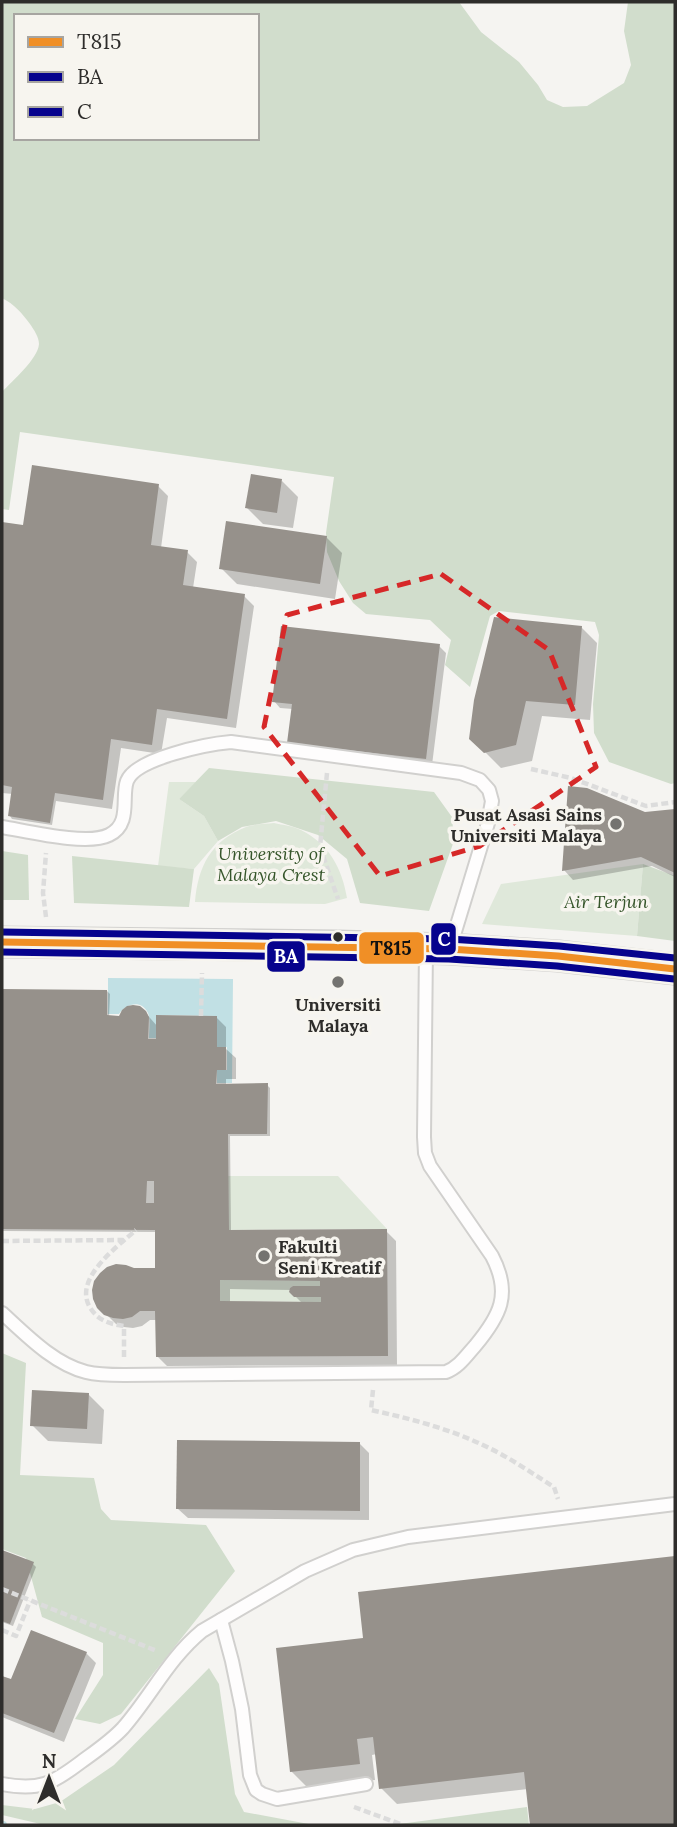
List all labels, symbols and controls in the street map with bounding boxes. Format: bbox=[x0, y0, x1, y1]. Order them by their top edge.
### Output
legend bbox=[14, 14, 259, 140]
text: T815 bbox=[77, 28, 121, 55]
text: BA bbox=[77, 63, 103, 90]
text: C bbox=[77, 98, 92, 125]
place label: Pusat Asasi Sains Universiti Malaya bbox=[450, 803, 603, 847]
marker: Pusat Asasi Sains Universiti Malaya bbox=[608, 816, 624, 832]
park label: University of Malaya Crest bbox=[217, 842, 326, 886]
park label: Air Terjun bbox=[563, 890, 648, 913]
line badge: C bbox=[430, 922, 457, 956]
text: C bbox=[437, 927, 451, 951]
unlabelled marker bbox=[331, 930, 345, 944]
line badge: T815 bbox=[358, 931, 425, 965]
text: T815 bbox=[370, 936, 412, 960]
line badge: BA bbox=[266, 940, 306, 973]
text: BA bbox=[274, 944, 299, 968]
marker: Universiti Malaya bbox=[330, 974, 346, 990]
place label: Universiti Malaya bbox=[295, 993, 381, 1037]
place label: Fakulti Seni Kreatif bbox=[278, 1235, 382, 1279]
marker: Fakulti Seni Kreatif bbox=[256, 1248, 272, 1264]
north arrow bbox=[14, 1743, 84, 1813]
text: N bbox=[42, 1749, 57, 1773]

